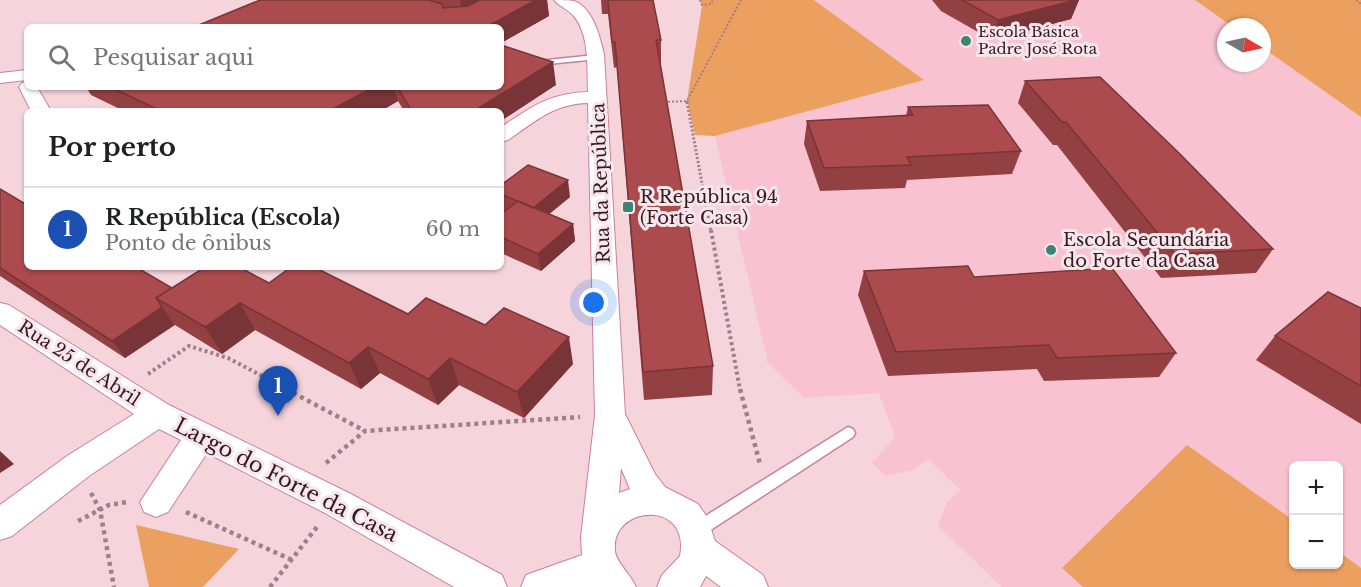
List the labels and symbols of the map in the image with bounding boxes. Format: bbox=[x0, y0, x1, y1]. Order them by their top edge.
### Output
north arrow bbox=[1217, 18, 1271, 72]
place label: Escola Básica Padre José Rota bbox=[978, 22, 1098, 58]
marker: Escola Básica Padre José Rota bbox=[959, 34, 973, 48]
street label: Rua da República bbox=[587, 102, 615, 263]
place label: R República 94 (Forte Casa) bbox=[640, 186, 778, 229]
marker: R República 94 (Forte Casa) bbox=[621, 200, 635, 214]
place label: Escola Secundária do Forte da Casa bbox=[1063, 229, 1229, 272]
marker: Escola Secundária do Forte da Casa bbox=[1044, 243, 1058, 257]
your location bbox=[579, 288, 608, 317]
street label: Rua 25 de Abril bbox=[14, 315, 144, 411]
pin: 1 bbox=[258, 366, 298, 416]
street label: Largo do Forte da Casa bbox=[170, 412, 402, 548]

